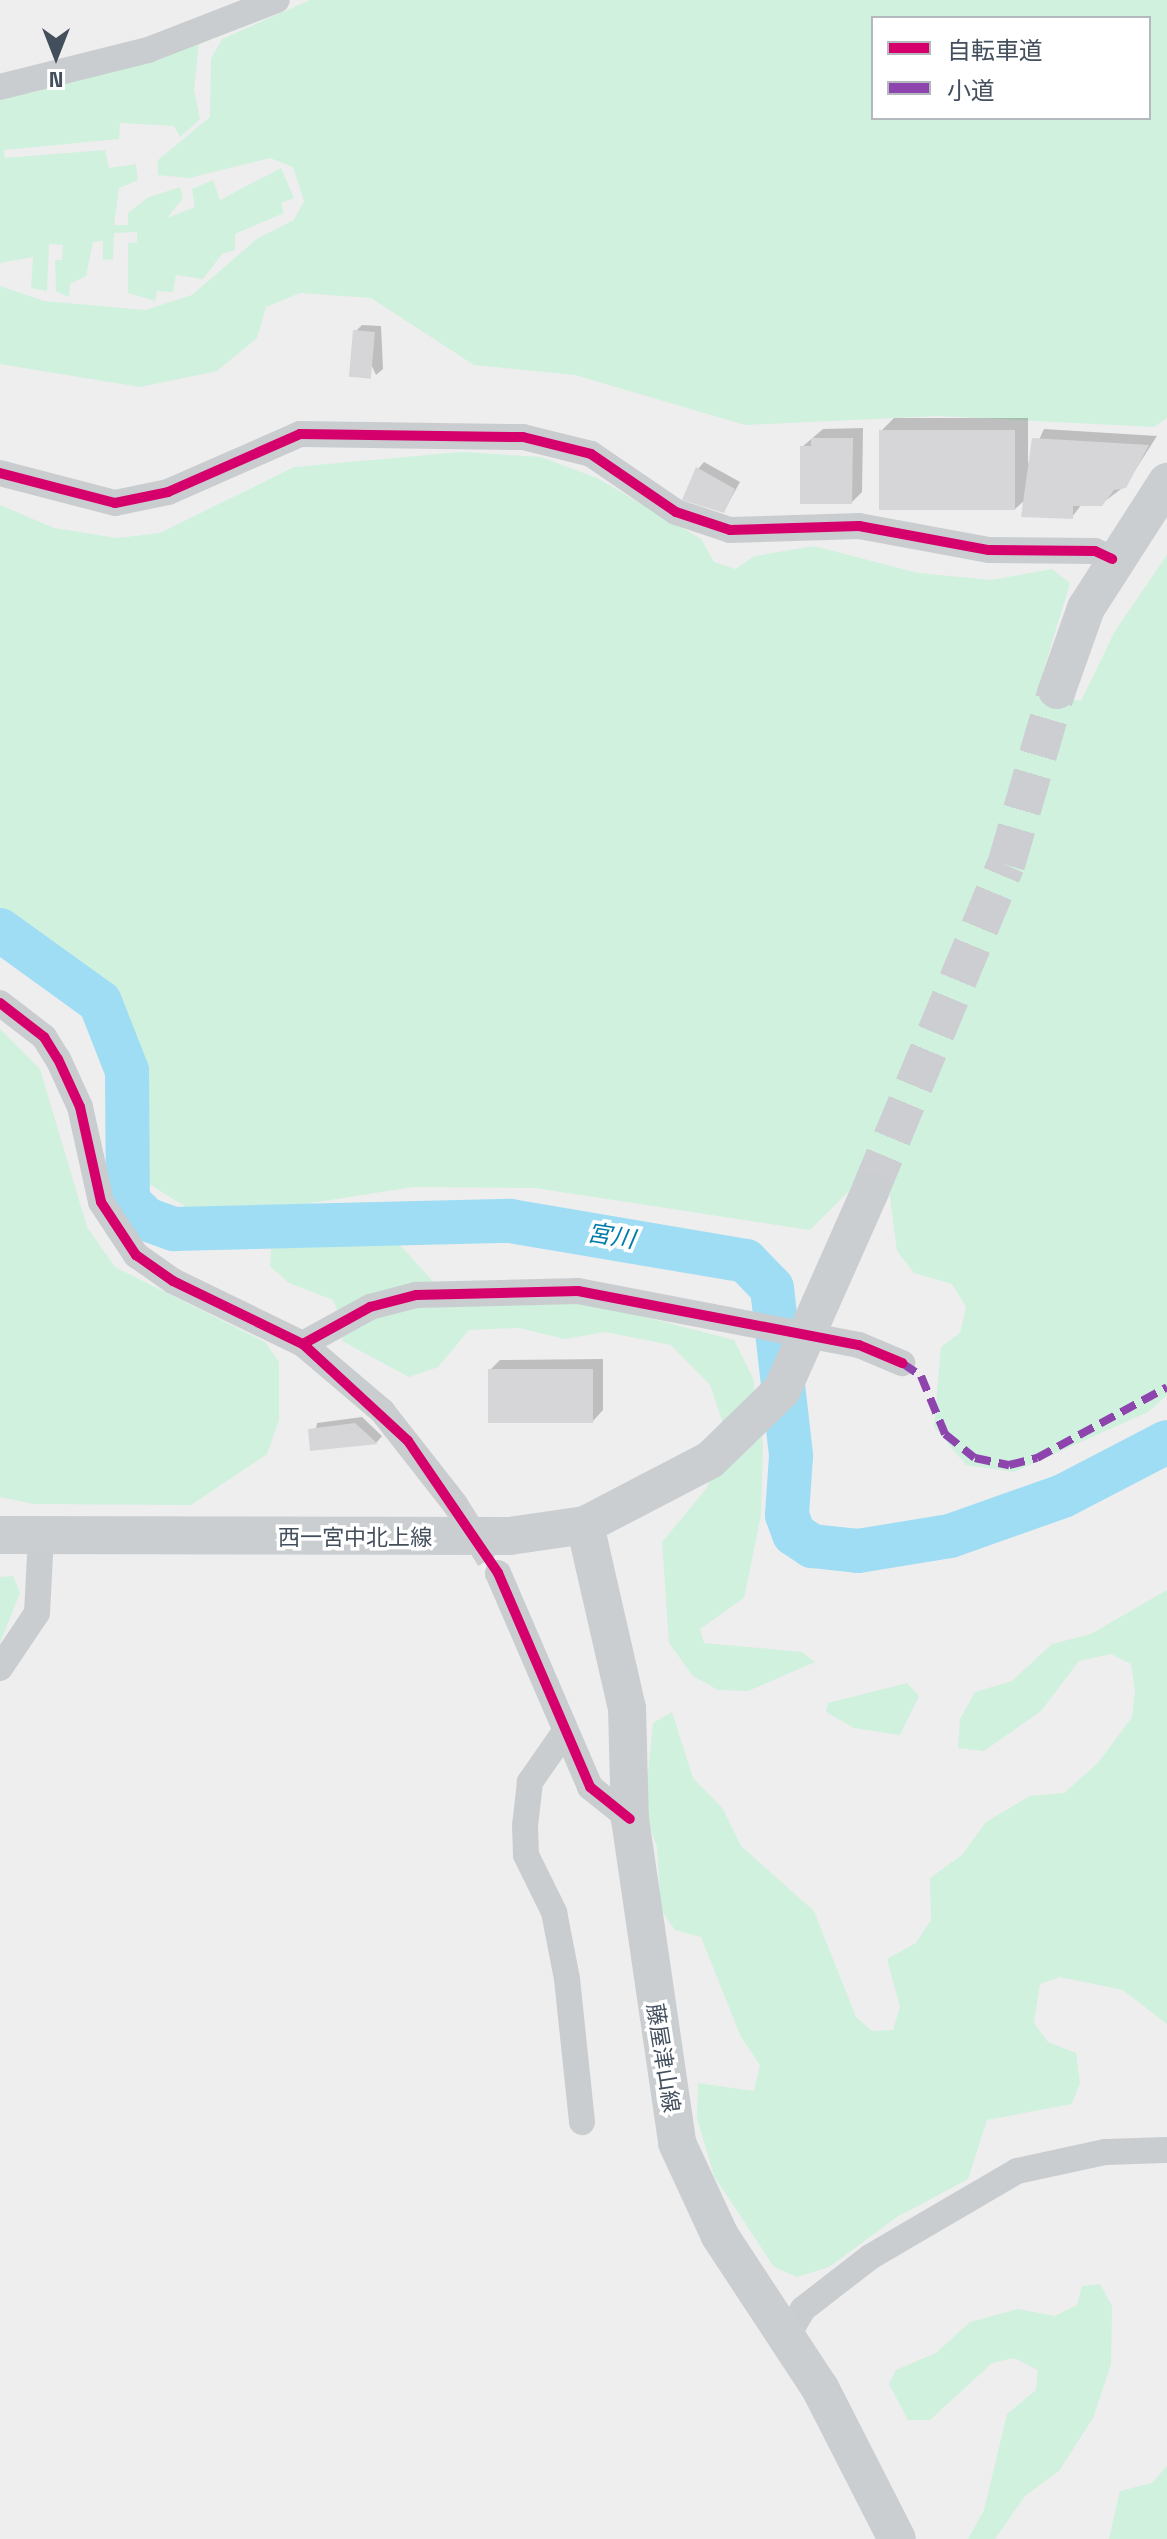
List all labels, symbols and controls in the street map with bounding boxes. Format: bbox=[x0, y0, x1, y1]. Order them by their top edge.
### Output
north arrow bbox=[16, 16, 96, 96]
legend bbox=[871, 16, 1151, 120]
text: 自転車道 bbox=[947, 35, 1043, 66]
text: N bbox=[49, 66, 63, 94]
text: 小道 bbox=[947, 75, 995, 106]
water label: 宮川 bbox=[585, 1218, 637, 1254]
street label: 西一宮中北上線 bbox=[278, 1525, 432, 1551]
street label: 藤屋津山線 bbox=[641, 2002, 685, 2114]

